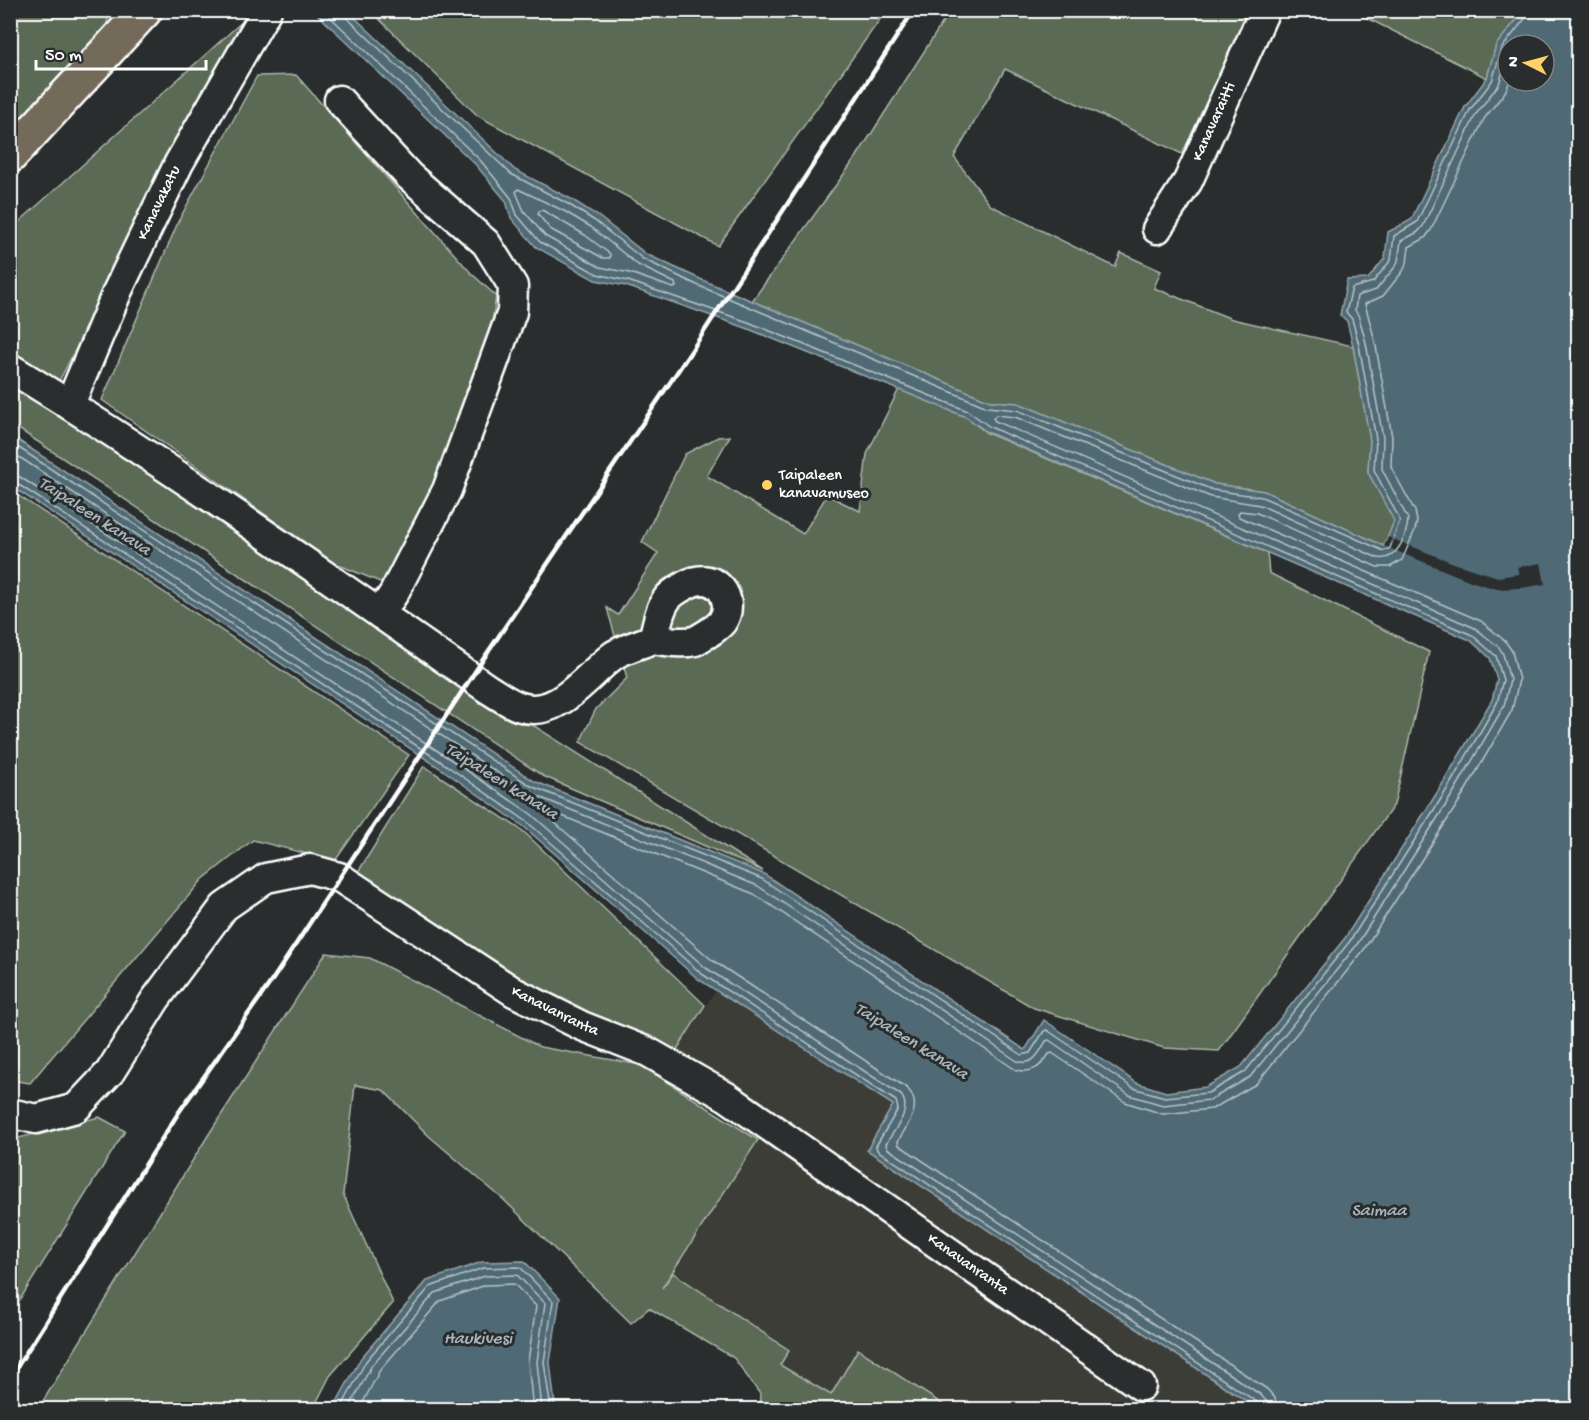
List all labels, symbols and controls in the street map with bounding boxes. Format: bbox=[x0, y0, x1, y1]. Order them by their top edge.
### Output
scale bar bbox=[36, 33, 206, 71]
north arrow bbox=[1496, 33, 1556, 93]
text: 50 m bbox=[45, 46, 82, 67]
text: N bbox=[1505, 55, 1525, 68]
street label: Kanavaraitti bbox=[1189, 79, 1241, 164]
street label: Kanavakatu bbox=[134, 162, 186, 243]
place label: Taipaleen kanavamuseo bbox=[778, 467, 869, 504]
water label: Taipaleen kanava bbox=[34, 473, 155, 562]
marker: Taipaleen kanavamuseo bbox=[760, 478, 774, 492]
water label: Taipaleen kanava bbox=[441, 739, 562, 826]
street label: Kanavanranta bbox=[508, 982, 602, 1041]
water label: Taipaleen kanava bbox=[851, 999, 972, 1086]
water label: Saimaa bbox=[1351, 1201, 1408, 1222]
street label: Kanavanranta bbox=[923, 1230, 1013, 1301]
water label: Haukivesi bbox=[444, 1329, 514, 1350]

